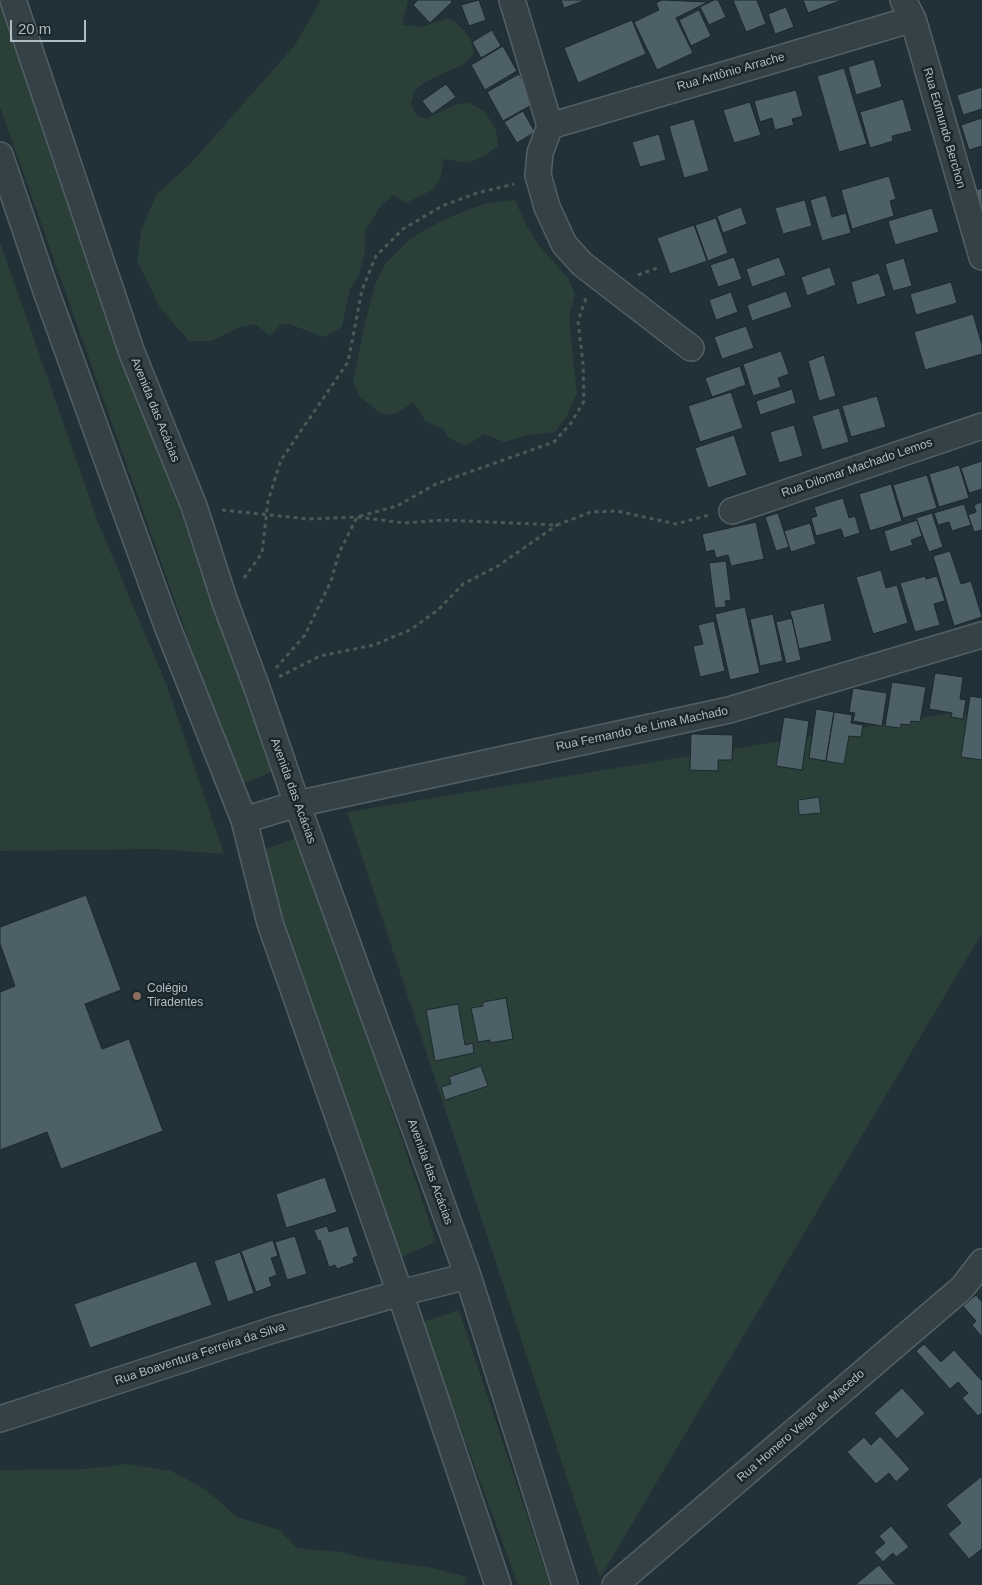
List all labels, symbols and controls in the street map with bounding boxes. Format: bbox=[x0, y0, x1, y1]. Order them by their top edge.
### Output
scale bar bbox=[12, 10, 89, 42]
text: 20 m bbox=[18, 20, 51, 37]
street label: Rua Antônio Arrache bbox=[675, 50, 787, 94]
street label: Rua Edmundo Berchon bbox=[920, 66, 968, 190]
street label: Avenida das Acácias bbox=[127, 356, 183, 464]
street label: Rua Dilomar Machado Lemos bbox=[780, 435, 934, 501]
street label: Rua Fernando de Lima Machado bbox=[555, 704, 729, 754]
street label: Avenida das Acácias bbox=[267, 736, 319, 846]
place label: Colégio Tiradentes bbox=[147, 982, 203, 1010]
marker: Colégio Tiradentes bbox=[131, 990, 143, 1002]
street label: Avenida das Acácias bbox=[404, 1117, 456, 1227]
street label: Rua Boaventura Ferreira da Silva bbox=[113, 1320, 287, 1388]
street label: Rua Homero Veiga de Macedo bbox=[734, 1367, 868, 1485]

